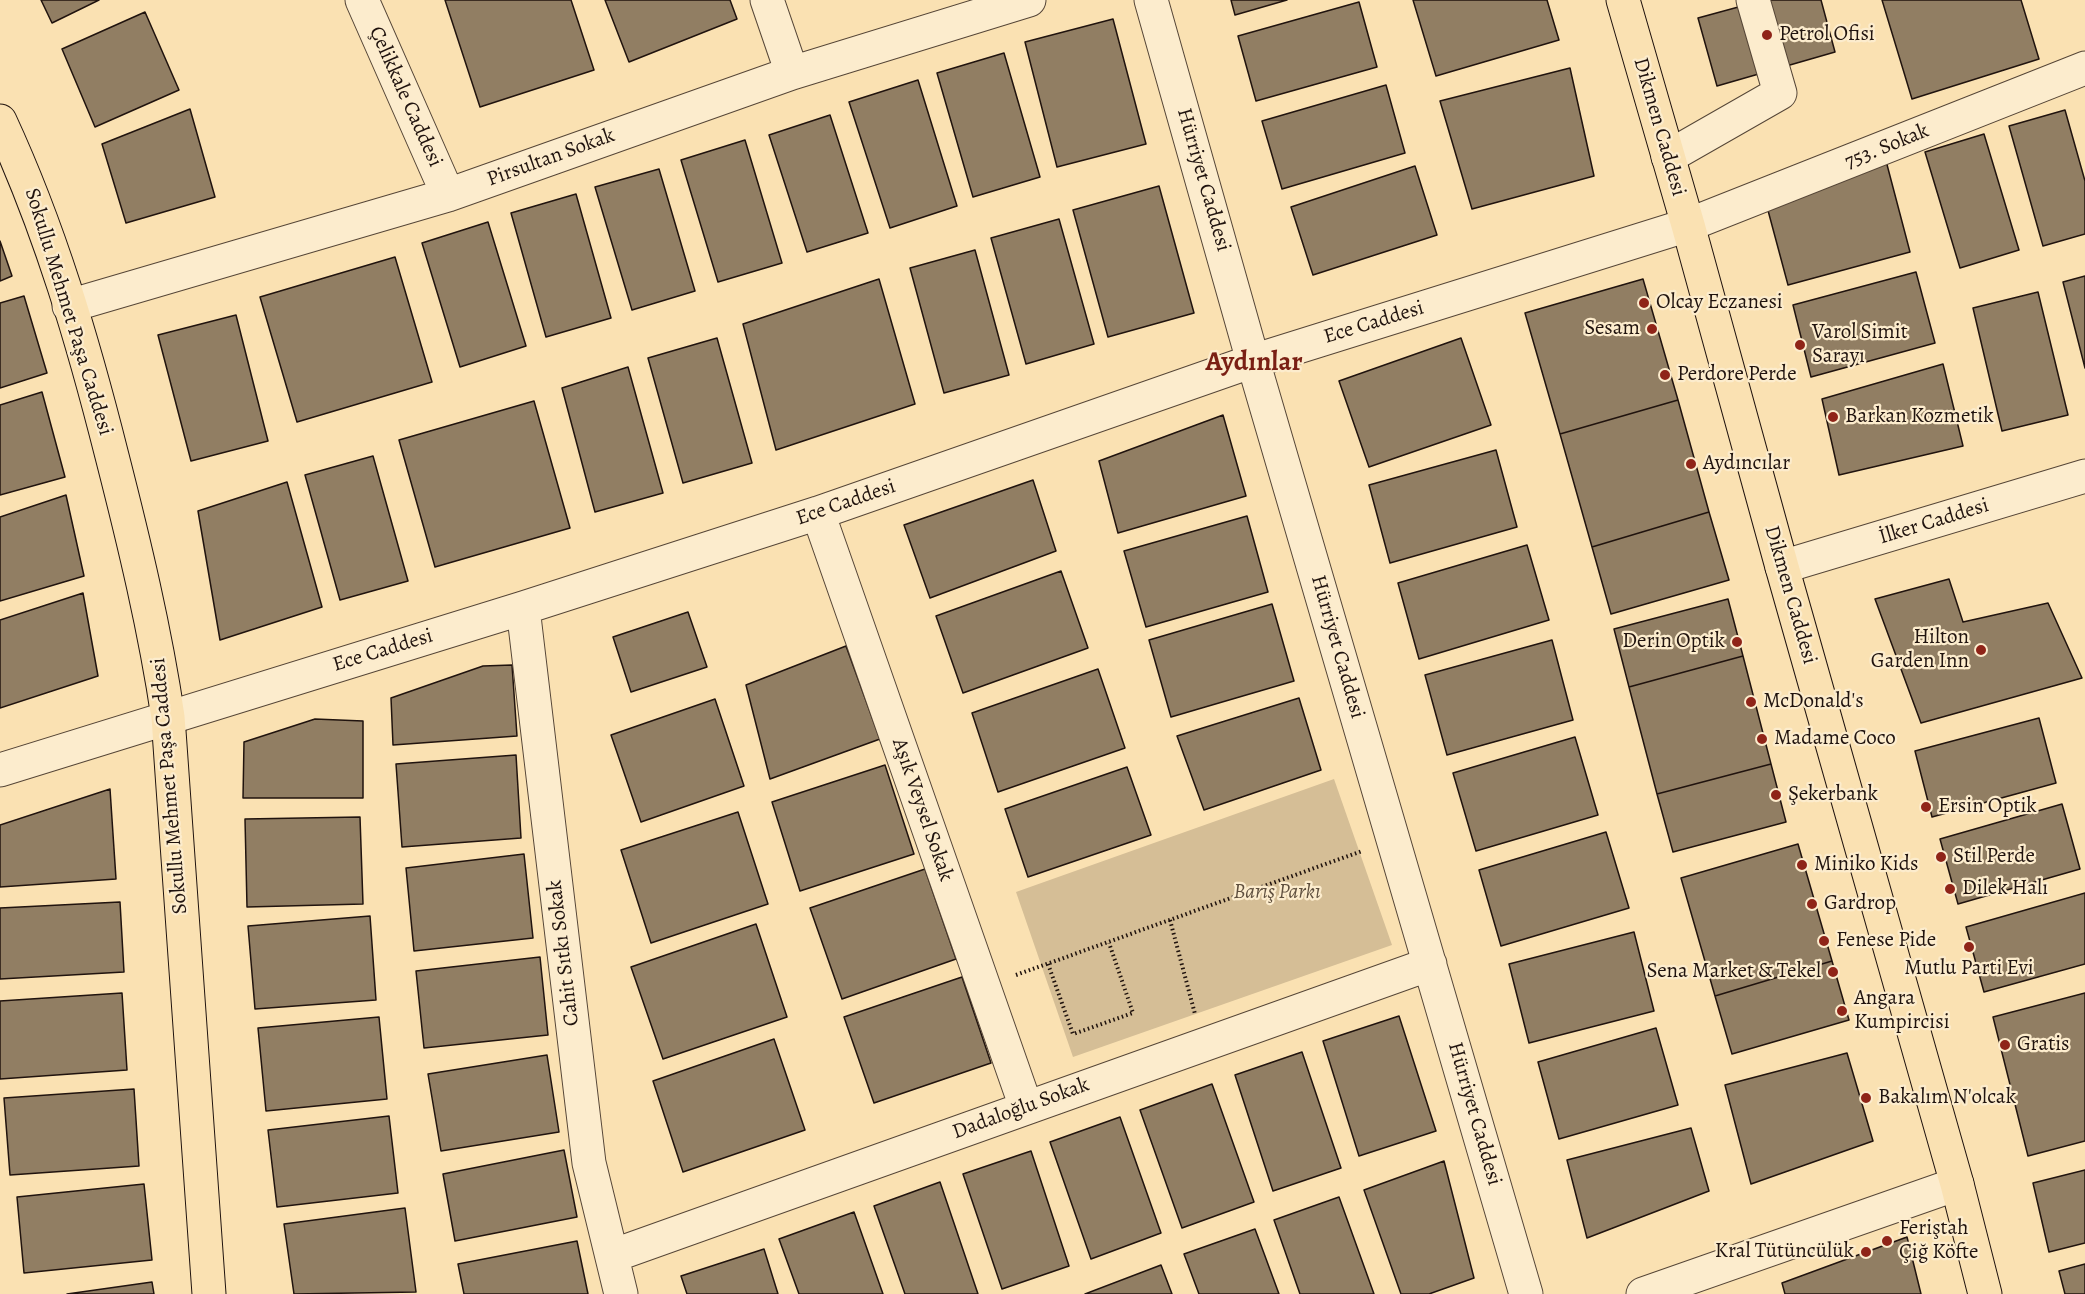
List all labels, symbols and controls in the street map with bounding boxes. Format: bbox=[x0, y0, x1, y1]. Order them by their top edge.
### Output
place label: Petrol Ofisi bbox=[1779, 22, 1875, 48]
street label: Çelikkale Caddesi bbox=[363, 23, 447, 171]
marker: Petrol Ofisi bbox=[1760, 28, 1774, 42]
street label: Dikmen Caddesi bbox=[1627, 55, 1691, 199]
street label: Hürriyet Caddesi bbox=[1170, 105, 1236, 255]
street label: 753. Sokak bbox=[1841, 119, 1933, 175]
street label: Pirsultan Sokak bbox=[484, 123, 618, 193]
street label: Sokullu Mehmet Paşa Caddesi bbox=[18, 185, 118, 439]
place label: Olcay Eczanesi bbox=[1656, 290, 1783, 316]
street label: Ece Caddesi bbox=[1321, 296, 1427, 350]
marker: Olcay Eczanesi bbox=[1637, 296, 1651, 310]
place label: Sesam bbox=[1584, 316, 1640, 342]
place label: Varol Simit Sarayı bbox=[1812, 320, 1908, 370]
marker: Sesam bbox=[1645, 322, 1659, 336]
marker: Varol Simit Sarayı bbox=[1793, 338, 1807, 352]
district label: Aydınlar bbox=[1205, 347, 1303, 379]
place label: Perdore Perde bbox=[1677, 362, 1797, 388]
marker: Perdore Perde bbox=[1658, 368, 1672, 382]
place label: Barkan Kozmetik bbox=[1845, 404, 1994, 430]
marker: Barkan Kozmetik bbox=[1826, 410, 1840, 424]
place label: Aydıncılar bbox=[1703, 451, 1790, 477]
marker: Aydıncılar bbox=[1684, 457, 1698, 471]
street label: Ece Caddesi bbox=[793, 474, 899, 532]
street label: İlker Caddesi bbox=[1876, 493, 1992, 551]
street label: Dikmen Caddesi bbox=[1758, 523, 1822, 667]
street label: Hürriyet Caddesi bbox=[1304, 572, 1370, 722]
street label: Ece Caddesi bbox=[330, 624, 436, 678]
place label: Hilton Garden Inn bbox=[1871, 625, 1969, 675]
place label: Derin Optik bbox=[1622, 629, 1725, 655]
marker: Derin Optik bbox=[1730, 635, 1744, 649]
marker: Hilton Garden Inn bbox=[1974, 643, 1988, 657]
street label: Sokullu Mehmet Paşa Caddesi bbox=[146, 657, 194, 915]
place label: McDonald's bbox=[1763, 689, 1864, 715]
marker: McDonald's bbox=[1744, 695, 1758, 709]
place label: Madame Coco bbox=[1774, 726, 1896, 752]
marker: Madame Coco bbox=[1755, 732, 1769, 746]
street label: Aşık Veysel Sokak bbox=[886, 735, 958, 885]
place label: Şekerbank bbox=[1788, 782, 1878, 808]
marker: Şekerbank bbox=[1769, 788, 1783, 802]
place label: Ersin Optik bbox=[1938, 794, 2037, 820]
marker: Ersin Optik bbox=[1919, 800, 1933, 814]
place label: Stil Perde bbox=[1953, 844, 2035, 870]
marker: Stil Perde bbox=[1934, 850, 1948, 864]
place label: Miniko Kids bbox=[1814, 852, 1918, 878]
marker: Miniko Kids bbox=[1795, 858, 1809, 872]
place label: Dilek Halı bbox=[1962, 876, 2048, 902]
street label: Cahit Sıtkı Sokak bbox=[543, 878, 585, 1028]
park label: Barış Parkı bbox=[1234, 880, 1320, 906]
marker: Dilek Halı bbox=[1943, 882, 1957, 896]
place label: Gardrop bbox=[1824, 891, 1896, 917]
marker: Gardrop bbox=[1805, 897, 1819, 911]
place label: Fenese Pide bbox=[1836, 928, 1936, 954]
marker: Fenese Pide bbox=[1817, 934, 1831, 948]
marker: Mutlu Parti Evi bbox=[1962, 940, 1976, 954]
place label: Mutlu Parti Evi bbox=[1904, 956, 2034, 982]
place label: Sena Market & Tekel bbox=[1646, 959, 1821, 985]
marker: Sena Market & Tekel bbox=[1826, 965, 1840, 979]
place label: Angara Kumpircisi bbox=[1854, 986, 1950, 1036]
marker: Angara Kumpircisi bbox=[1835, 1004, 1849, 1018]
place label: Gratis bbox=[2017, 1032, 2069, 1058]
marker: Gratis bbox=[1998, 1038, 2012, 1052]
street label: Hürriyet Caddesi bbox=[1441, 1039, 1507, 1189]
street label: Dadaloğlu Sokak bbox=[949, 1073, 1093, 1145]
place label: Bakalım N'olcak bbox=[1878, 1085, 2016, 1111]
marker: Bakalım N'olcak bbox=[1859, 1091, 1873, 1105]
place label: Feriştah Çiğ Köfte bbox=[1899, 1216, 1978, 1266]
marker: Feriştah Çiğ Köfte bbox=[1880, 1234, 1894, 1248]
place label: Kral Tütüncülük bbox=[1715, 1239, 1854, 1265]
marker: Kral Tütüncülük bbox=[1859, 1245, 1873, 1259]

